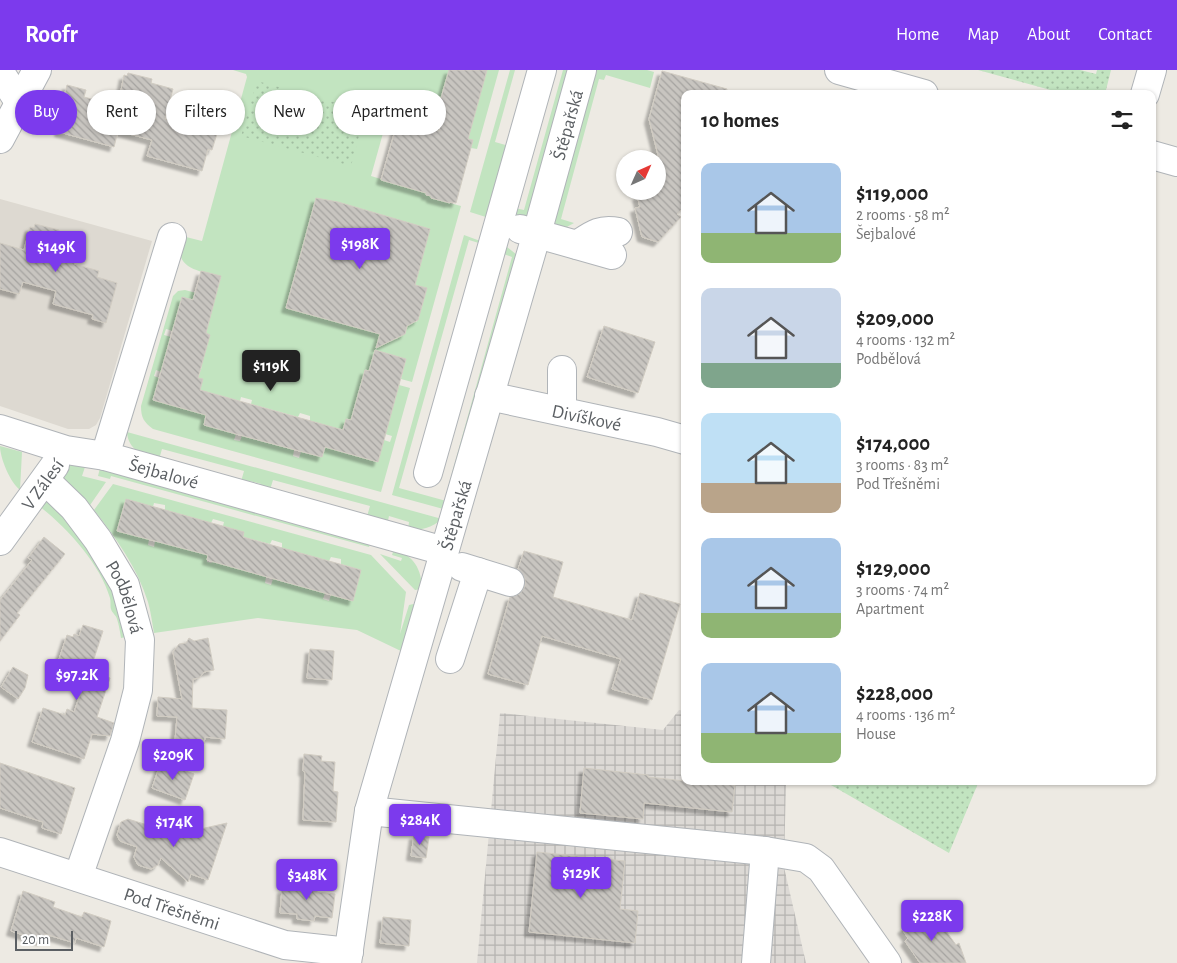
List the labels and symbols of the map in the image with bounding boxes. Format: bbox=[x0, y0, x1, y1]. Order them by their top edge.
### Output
street label: Štěpařská bbox=[548, 87, 587, 162]
north arrow bbox=[616, 150, 666, 200]
pin: $198K bbox=[325, 228, 395, 270]
pin: $149K bbox=[21, 230, 91, 273]
pin: $119K bbox=[236, 350, 306, 392]
street label: Divíškové bbox=[550, 402, 623, 435]
street label: Šejbalové bbox=[127, 453, 200, 493]
street label: V Zálesí bbox=[19, 456, 68, 514]
street label: Štěpařská bbox=[435, 478, 476, 553]
street label: Podbělová bbox=[101, 557, 146, 636]
pin: $97.2K bbox=[36, 658, 118, 701]
pin: $209K bbox=[138, 738, 208, 781]
pin: $284K bbox=[385, 804, 455, 846]
pin: $174K bbox=[139, 806, 209, 848]
pin: $129K bbox=[546, 856, 616, 899]
pin: $348K bbox=[272, 858, 342, 901]
street label: Pod Třešněmi bbox=[121, 885, 222, 934]
pin: $228K bbox=[897, 900, 967, 942]
scale bar bbox=[15, 928, 72, 951]

